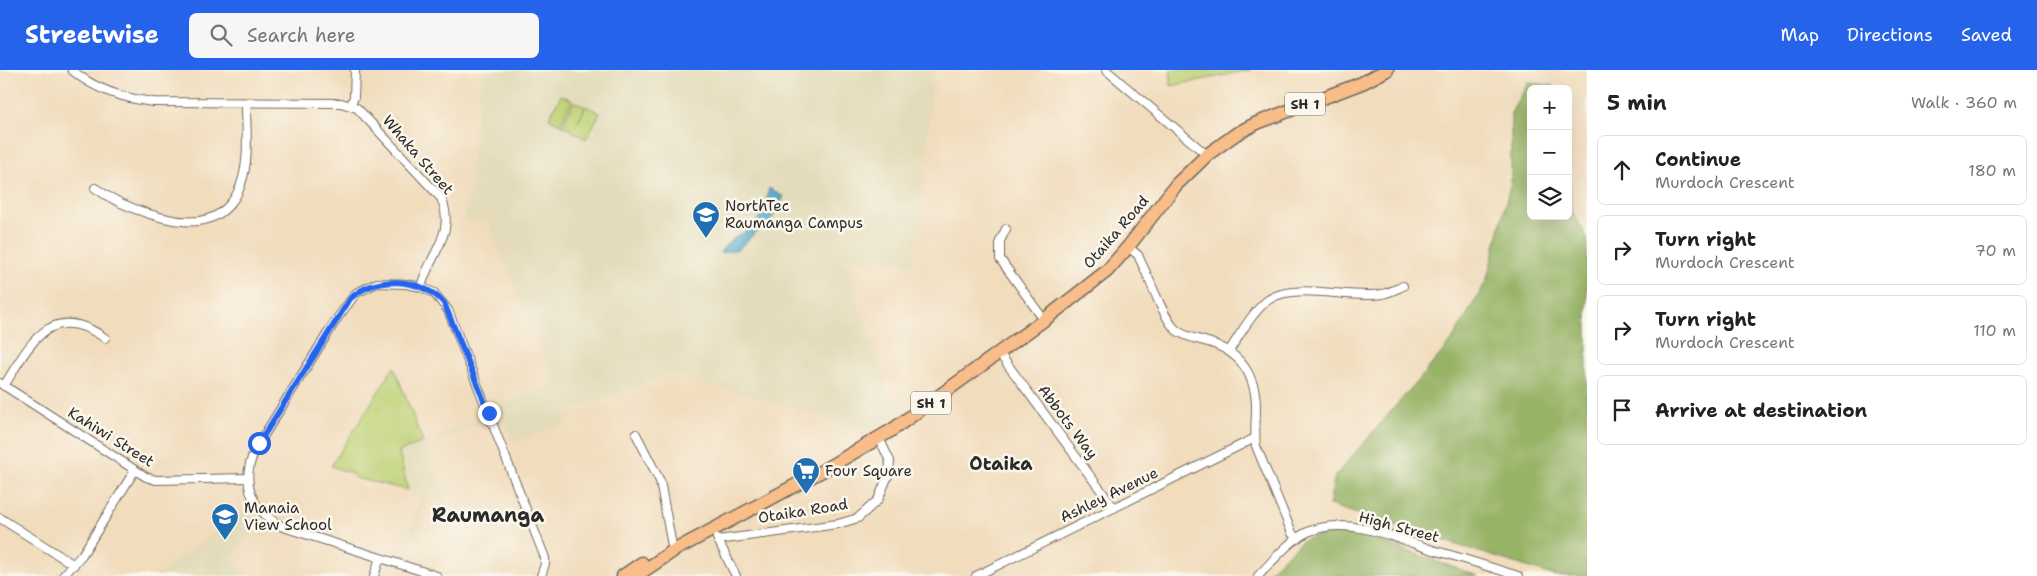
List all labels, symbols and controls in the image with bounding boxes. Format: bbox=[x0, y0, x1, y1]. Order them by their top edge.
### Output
search box bbox=[189, 13, 539, 58]
text: Streetwise bbox=[25, 19, 159, 51]
icon: search bbox=[207, 21, 235, 49]
text: Search here bbox=[247, 23, 356, 48]
text: Map bbox=[1781, 23, 1819, 47]
text: Directions bbox=[1847, 23, 1933, 47]
text: Saved bbox=[1961, 23, 2012, 47]
map controls bbox=[1527, 85, 1572, 220]
button: + bbox=[1527, 85, 1572, 130]
text: 5 min bbox=[1607, 89, 1667, 117]
road number: SH 1 bbox=[1285, 92, 1325, 116]
text: Walk · 360 m bbox=[1911, 92, 2017, 113]
street label: Whaka Street bbox=[378, 111, 458, 199]
button: − bbox=[1527, 130, 1572, 175]
text: Continue bbox=[1655, 147, 1741, 172]
icon: ahead bbox=[1608, 156, 1636, 184]
text: 180 m bbox=[1968, 160, 2016, 181]
text: Murdoch Crescent bbox=[1655, 172, 1795, 193]
button: layers bbox=[1527, 175, 1572, 220]
street label: Otaika Road bbox=[1079, 191, 1154, 273]
place label: NorthTec Raumanga Campus bbox=[725, 196, 863, 233]
school or university icon: NorthTec Raumanga Campus bbox=[691, 200, 721, 239]
text: Turn right bbox=[1655, 227, 1756, 252]
icon: right bbox=[1608, 236, 1636, 264]
text: 70 m bbox=[1975, 240, 2016, 261]
text: Murdoch Crescent bbox=[1655, 252, 1795, 273]
text: Turn right bbox=[1655, 307, 1756, 332]
icon: right bbox=[1608, 316, 1636, 344]
text: 110 m bbox=[1973, 320, 2016, 341]
text: Murdoch Crescent bbox=[1655, 332, 1795, 353]
street label: Abbots Way bbox=[1033, 381, 1103, 463]
road number: SH 1 bbox=[911, 392, 951, 414]
icon: arrive bbox=[1608, 396, 1636, 424]
text: Arrive at destination bbox=[1655, 398, 1867, 423]
street label: Kahiwi Street bbox=[64, 402, 158, 472]
route end bbox=[478, 402, 501, 425]
route start bbox=[248, 432, 271, 455]
district label: Otaika bbox=[969, 452, 1033, 476]
supermarket icon: Four Square bbox=[791, 456, 821, 495]
place label: Four Square bbox=[825, 461, 912, 481]
street label: Ashley Avenue bbox=[1057, 463, 1161, 527]
street label: Otaika Road bbox=[757, 494, 850, 528]
place label: Manaia View School bbox=[244, 498, 332, 535]
school or university icon: Manaia View School bbox=[210, 502, 240, 541]
district label: Raumanga bbox=[432, 502, 544, 528]
street label: High Street bbox=[1357, 507, 1441, 547]

